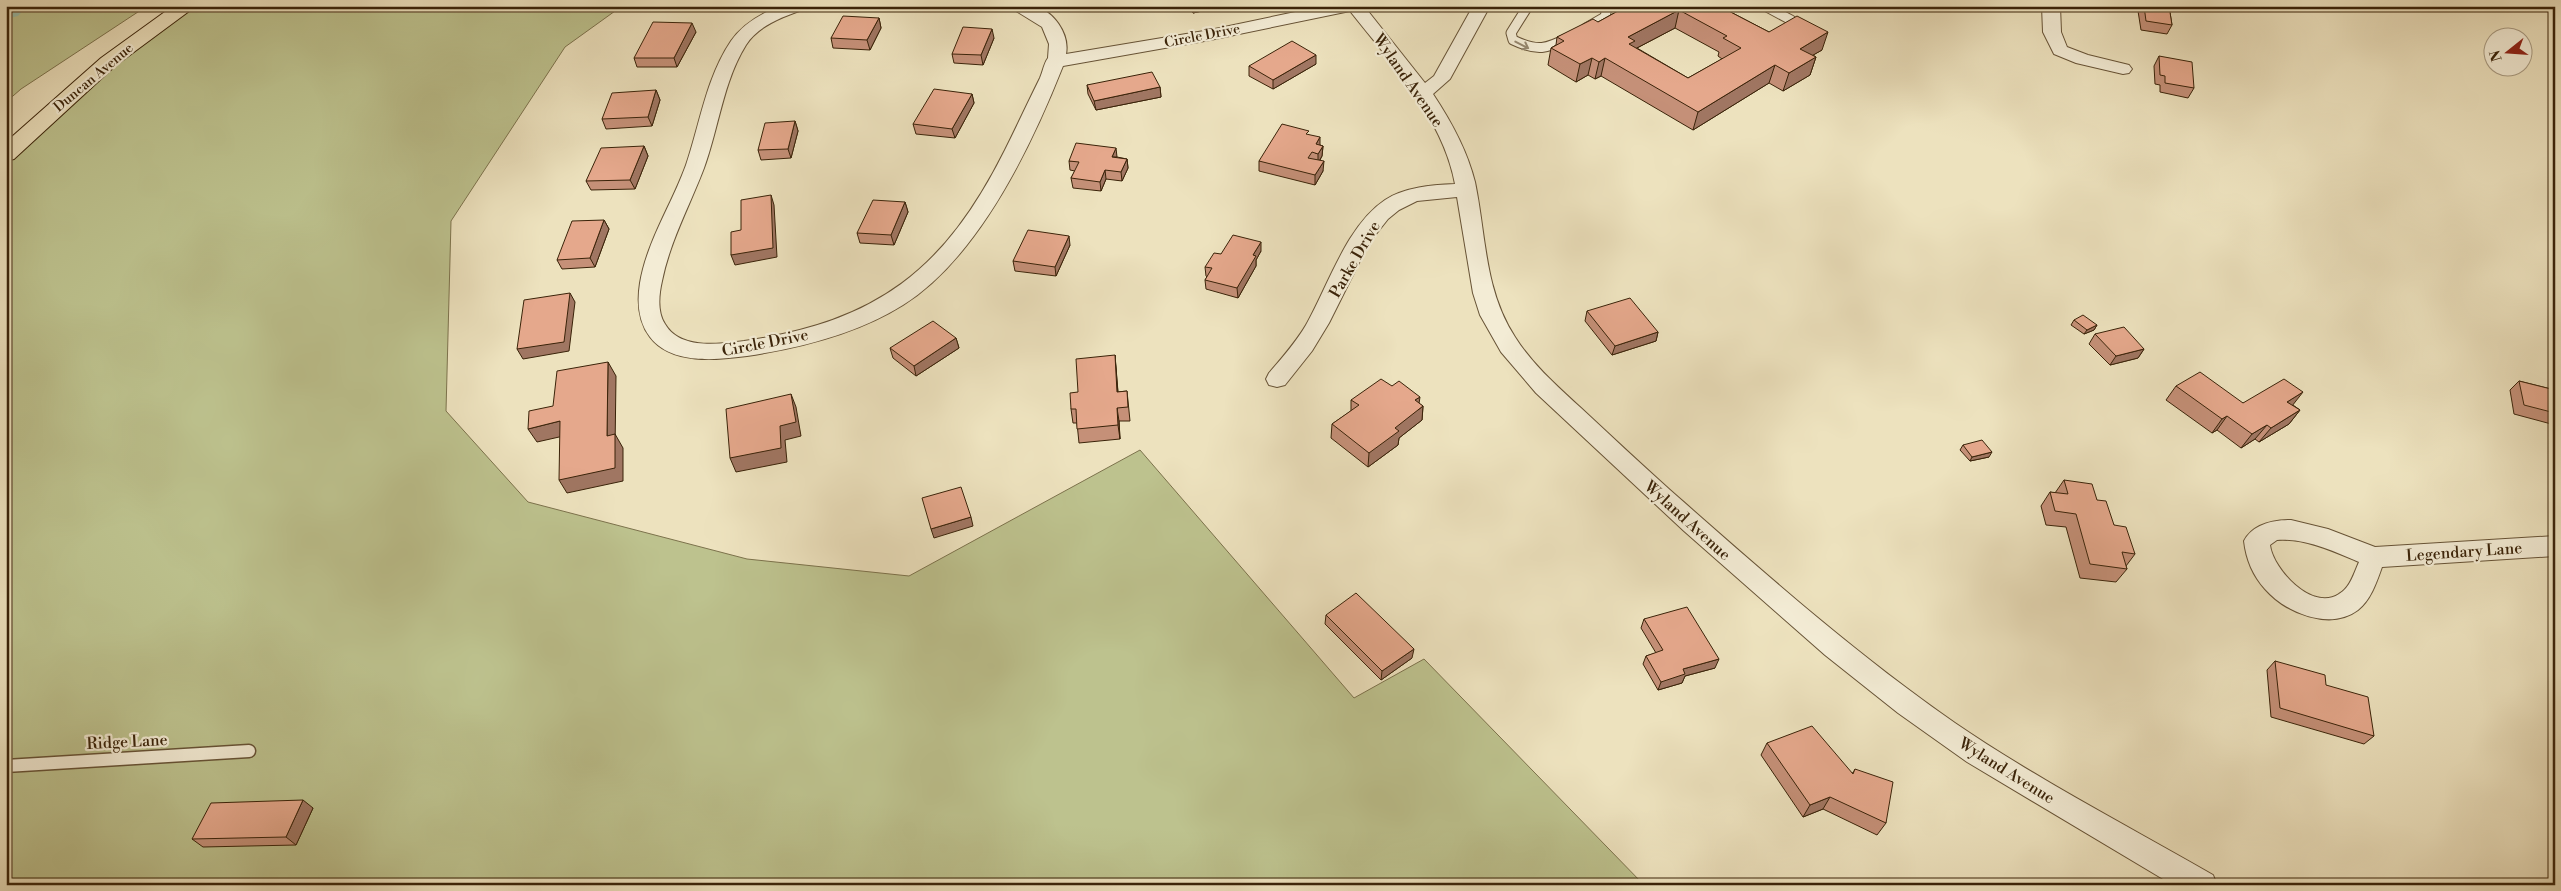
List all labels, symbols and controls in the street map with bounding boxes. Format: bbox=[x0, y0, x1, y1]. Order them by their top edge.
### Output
street label: Circle Drive bbox=[1163, 20, 1242, 52]
north arrow bbox=[2484, 28, 2534, 78]
street label: Wyland Avenue bbox=[1368, 29, 1448, 131]
street label: Duncan Avenue bbox=[50, 39, 137, 116]
one-way arrow bbox=[1514, 40, 1529, 50]
text: N bbox=[2486, 48, 2507, 63]
street label: Parke Drive bbox=[1325, 218, 1385, 301]
street label: Circle Drive bbox=[720, 325, 810, 361]
street label: Wyland Avenue bbox=[1639, 476, 1735, 565]
street label: Legendary Lane bbox=[2405, 538, 2523, 566]
street label: Ridge Lane bbox=[86, 730, 168, 754]
street label: Wyland Avenue bbox=[1954, 733, 2058, 808]

